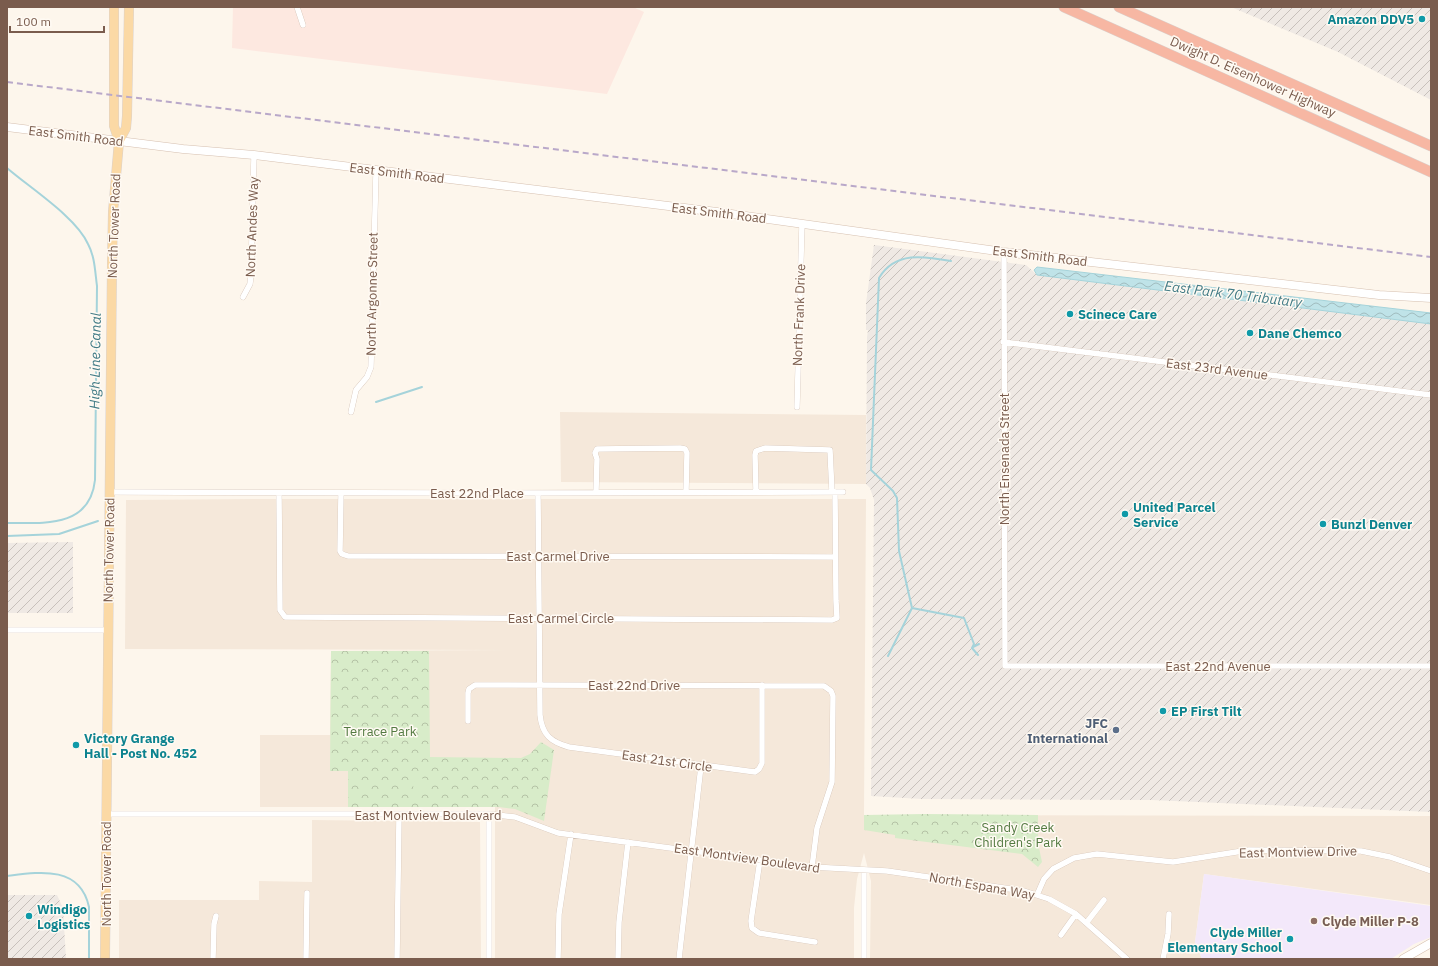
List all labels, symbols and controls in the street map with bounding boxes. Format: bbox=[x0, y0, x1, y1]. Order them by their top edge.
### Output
scale bar bbox=[10, 8, 104, 34]
place label: Amazon DDV5 bbox=[1327, 11, 1414, 28]
text: 100 m bbox=[16, 14, 51, 29]
marker: Amazon DDV5 bbox=[1417, 14, 1427, 24]
street label: Dwight D. Eisenhower Highway bbox=[1167, 33, 1339, 122]
street label: East Smith Road bbox=[28, 122, 124, 150]
street label: East Smith Road bbox=[349, 159, 445, 187]
street label: North Tower Road bbox=[104, 173, 124, 279]
street label: North Andes Way bbox=[242, 176, 262, 278]
street label: East Smith Road bbox=[671, 199, 767, 227]
street label: North Argonne Street bbox=[362, 232, 382, 356]
street label: East Smith Road bbox=[992, 242, 1088, 270]
street label: North Frank Drive bbox=[789, 264, 809, 366]
water label: East Park 70 Tributary bbox=[1163, 277, 1304, 312]
place label: Scinece Care bbox=[1078, 306, 1157, 323]
marker: Scinece Care bbox=[1065, 309, 1075, 319]
water label: High Line Canal bbox=[85, 312, 105, 410]
place label: Dane Chemco bbox=[1258, 325, 1342, 342]
marker: Dane Chemco bbox=[1245, 328, 1255, 338]
street label: East 23rd Avenue bbox=[1165, 354, 1269, 384]
street label: North Ensenada Street bbox=[996, 393, 1013, 525]
street label: East 22nd Place bbox=[430, 485, 524, 502]
street label: North Tower Road bbox=[100, 497, 118, 603]
place label: United Parcel Service bbox=[1133, 499, 1216, 531]
marker: United Parcel Service bbox=[1120, 509, 1130, 519]
place label: Bunzl Denver bbox=[1331, 516, 1412, 533]
marker: Bunzl Denver bbox=[1318, 519, 1328, 529]
street label: East Carmel Drive bbox=[506, 548, 610, 565]
street label: East Carmel Circle bbox=[508, 610, 614, 627]
street label: East 22nd Avenue bbox=[1165, 658, 1271, 675]
street label: East 22nd Drive bbox=[588, 677, 680, 694]
place label: EP First Tilt bbox=[1171, 703, 1242, 720]
marker: EP First Tilt bbox=[1158, 706, 1168, 716]
place label: JFC International bbox=[1027, 715, 1109, 747]
park label: Terrace Park bbox=[343, 723, 417, 740]
marker: JFC International bbox=[1111, 725, 1121, 735]
place label: Victory Grange Hall - Post No. 452 bbox=[84, 730, 197, 762]
marker: Victory Grange Hall - Post No. 452 bbox=[71, 740, 81, 750]
street label: East 21st Circle bbox=[621, 746, 713, 776]
street label: East Montview Boulevard bbox=[354, 807, 502, 824]
park label: Sandy Creek Children's Park bbox=[974, 819, 1062, 851]
street label: North Tower Road bbox=[98, 822, 115, 926]
street label: East Montview Boulevard bbox=[673, 839, 821, 877]
street label: East Montview Drive bbox=[1239, 842, 1357, 862]
street label: North Espana Way bbox=[928, 868, 1037, 904]
place label: Windigo Logistics bbox=[37, 901, 91, 933]
marker: Windigo Logistics bbox=[24, 911, 34, 921]
place label: Clyde Miller P-8 bbox=[1322, 913, 1419, 930]
marker: Clyde Miller P-8 bbox=[1309, 916, 1319, 926]
place label: Clyde Miller Elementary School bbox=[1167, 924, 1282, 956]
marker: Clyde Miller Elementary School bbox=[1285, 934, 1295, 944]

